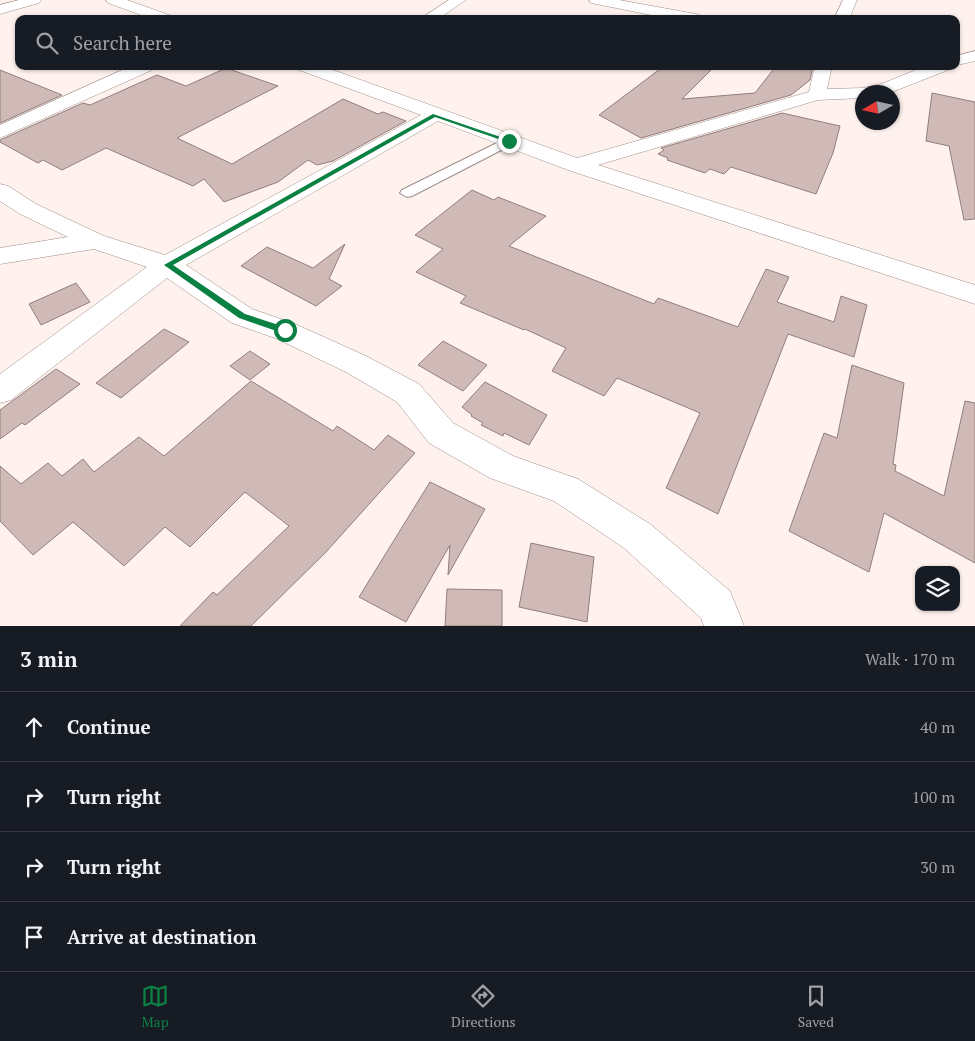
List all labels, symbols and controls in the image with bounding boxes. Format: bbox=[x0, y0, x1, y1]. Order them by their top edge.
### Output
search box bbox=[15, 15, 960, 70]
icon: search bbox=[33, 29, 61, 57]
text: Search here bbox=[73, 30, 172, 55]
north arrow bbox=[855, 85, 900, 130]
route end bbox=[498, 130, 521, 153]
route start bbox=[274, 319, 297, 342]
map controls bbox=[915, 566, 960, 611]
button: layers bbox=[915, 566, 960, 611]
text: 3 min bbox=[20, 645, 77, 673]
text: Walk · 170 m bbox=[865, 648, 955, 670]
icon: ahead bbox=[20, 713, 48, 741]
text: Continue bbox=[67, 714, 151, 739]
text: 40 m bbox=[920, 716, 955, 738]
icon: right bbox=[20, 783, 48, 811]
text: Turn right bbox=[67, 784, 161, 809]
text: 100 m bbox=[912, 786, 955, 808]
icon: right bbox=[20, 853, 48, 881]
text: Turn right bbox=[67, 854, 161, 879]
text: 30 m bbox=[920, 856, 955, 878]
icon: arrive bbox=[20, 923, 48, 951]
text: Arrive at destination bbox=[67, 924, 256, 949]
tab: Map bbox=[141, 982, 169, 1031]
tab: Directions bbox=[451, 982, 516, 1031]
tab: Saved bbox=[798, 982, 834, 1031]

